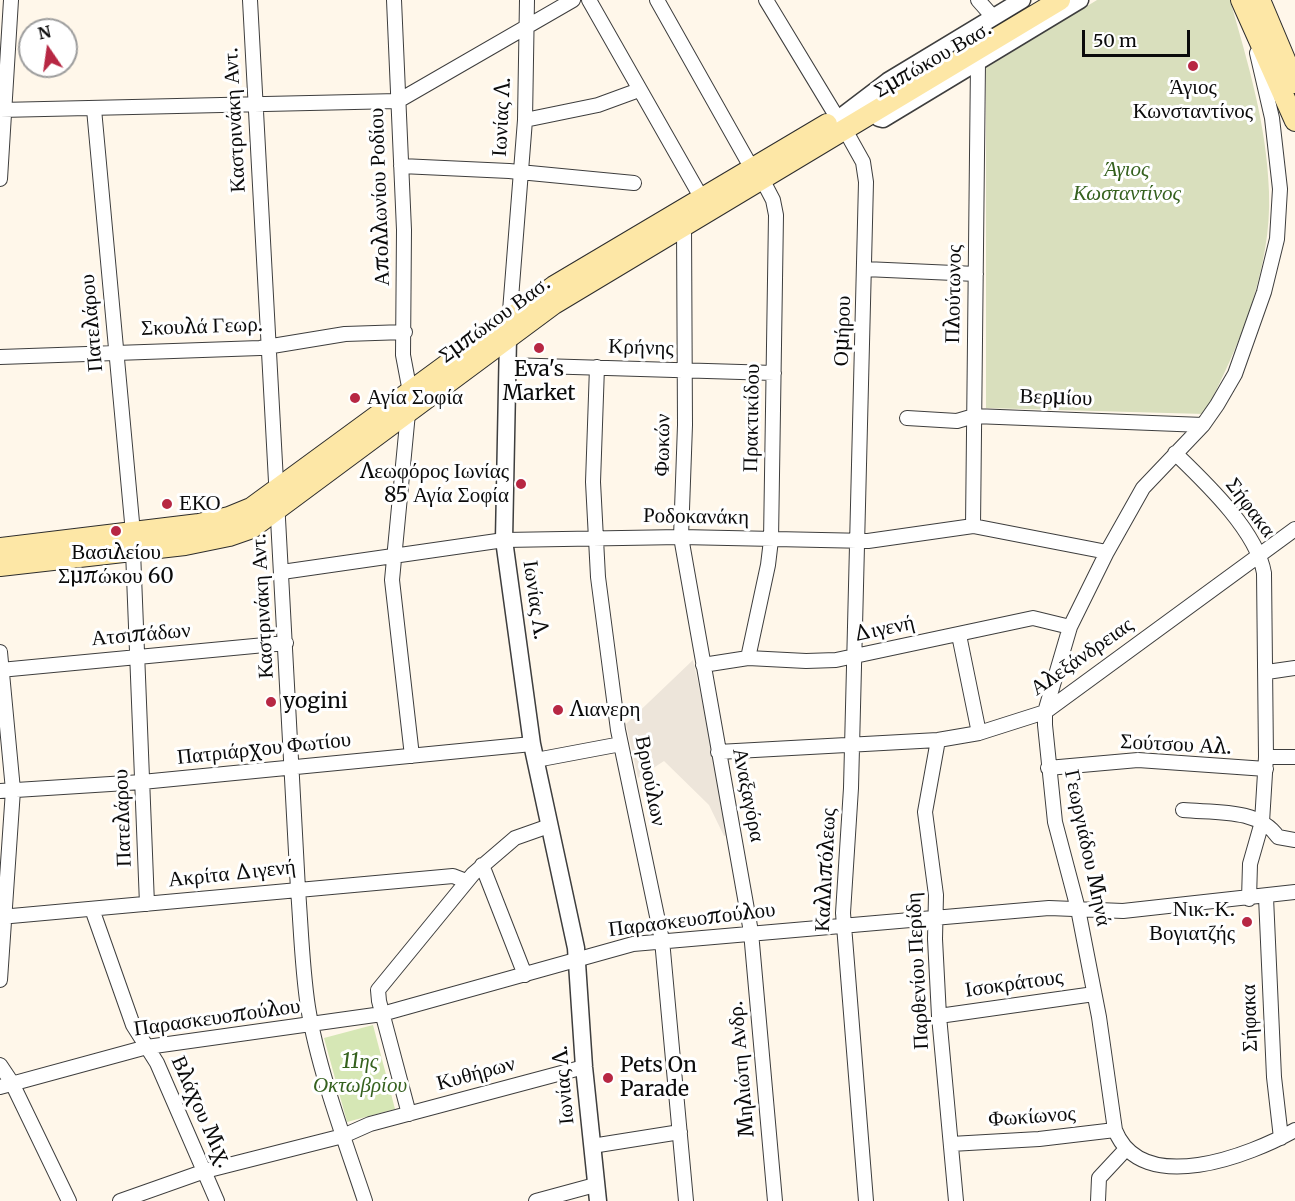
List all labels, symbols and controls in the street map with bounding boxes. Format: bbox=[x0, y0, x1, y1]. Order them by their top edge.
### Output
street label: Σμπώκου Βασ. bbox=[870, 16, 996, 104]
north arrow bbox=[18, 18, 78, 78]
scale bar bbox=[1085, 18, 1193, 56]
text: N bbox=[36, 21, 53, 44]
text: 50 m bbox=[1093, 29, 1137, 52]
street label: Καστρινάκη Αντ. bbox=[219, 47, 251, 193]
marker: Άγιος Κωνσταντίνος bbox=[1186, 59, 1200, 73]
place label: Άγιος Κωνσταντίνος bbox=[1133, 75, 1253, 125]
street label: Ιωνίας Λ. bbox=[487, 77, 517, 157]
street label: Απολλωνίου Ροδίου bbox=[364, 107, 396, 287]
park label: Άγιος Κωσταντίνος bbox=[1073, 157, 1181, 207]
street label: Πλούτωνος bbox=[941, 244, 967, 344]
street label: Σμπώκου Βασ. bbox=[434, 271, 556, 369]
street label: Πατελάρου bbox=[75, 273, 109, 373]
street label: Ομήρου bbox=[829, 295, 857, 367]
street label: Σκουλά Γεωρ. bbox=[141, 312, 263, 342]
street label: Κρήνης bbox=[608, 334, 674, 362]
marker: Eva's Market bbox=[532, 341, 546, 355]
place label: Eva's Market bbox=[503, 357, 575, 407]
street label: Πρακτικίδου bbox=[738, 364, 766, 472]
street label: Βερμίου bbox=[1019, 384, 1093, 412]
place label: Αγία Σοφία bbox=[367, 385, 463, 411]
marker: Αγία Σοφία bbox=[348, 391, 362, 405]
street label: Φωκών bbox=[650, 413, 676, 477]
place label: Λεωφόρος Ιωνίας 85 Αγία Σοφία bbox=[360, 459, 509, 509]
street label: Σήφακα bbox=[1220, 473, 1280, 543]
marker: Λεωφόρος Ιωνίας 85 Αγία Σοφία bbox=[514, 477, 528, 491]
place label: ΕΚΟ bbox=[179, 491, 221, 517]
marker: ΕΚΟ bbox=[160, 497, 174, 511]
street label: Ροδοκανάκη bbox=[643, 503, 749, 531]
marker: Βασιλείου Σμπώκου 60 bbox=[109, 524, 123, 538]
street label: Καστρινάκη Αντ. bbox=[247, 533, 279, 679]
place label: Βασιλείου Σμπώκου 60 bbox=[58, 540, 174, 590]
street label: Ιωνίας Λ. bbox=[517, 559, 553, 641]
street label: Διγενή bbox=[851, 610, 917, 648]
street label: Αλεξάνδρειας bbox=[1026, 612, 1138, 702]
street label: Ατσιπάδων bbox=[90, 618, 192, 652]
place label: yogini bbox=[283, 689, 348, 715]
marker: yogini bbox=[264, 695, 278, 709]
place label: Λιανερη bbox=[570, 697, 640, 723]
marker: Λιανερη bbox=[551, 703, 565, 717]
street label: Πατριάρχου Φωτίου bbox=[176, 727, 352, 771]
street label: Σούτσου Αλ. bbox=[1120, 729, 1232, 761]
street label: Βρυούλων bbox=[629, 734, 671, 828]
street label: Αναξαγόρα bbox=[727, 746, 769, 844]
street label: Γεωργιάδου Μηνά bbox=[1058, 767, 1116, 929]
street label: Πατελάρου bbox=[109, 769, 137, 867]
street label: Καλλιπόλεως bbox=[810, 807, 842, 933]
street label: Ακρίτα Διγενή bbox=[167, 855, 297, 893]
street label: Παρθενίου Περίδη bbox=[901, 892, 935, 1050]
street label: Παρασκευοπούλου bbox=[607, 897, 777, 943]
place label: Νικ. Κ. Βογιατζής bbox=[1149, 897, 1235, 947]
marker: Νικ. Κ. Βογιατζής bbox=[1240, 915, 1254, 929]
street label: Ισοκράτους bbox=[963, 965, 1065, 1003]
street label: Σήφακα bbox=[1236, 984, 1264, 1052]
street label: Παρασκευοπούλου bbox=[132, 994, 302, 1042]
street label: Μηλιώτη Ανδρ. bbox=[723, 1000, 761, 1138]
street label: Ιωνίας Λ. bbox=[548, 1044, 580, 1126]
park label: 11ης Οκτωβρίου bbox=[313, 1049, 407, 1099]
street label: Κυθήρων bbox=[434, 1051, 518, 1097]
street label: Βλάχου Μιχ. bbox=[165, 1052, 237, 1172]
place label: Pets On Parade bbox=[620, 1053, 697, 1103]
marker: Pets On Parade bbox=[601, 1071, 615, 1085]
street label: Φωκίωνος bbox=[987, 1101, 1077, 1133]

